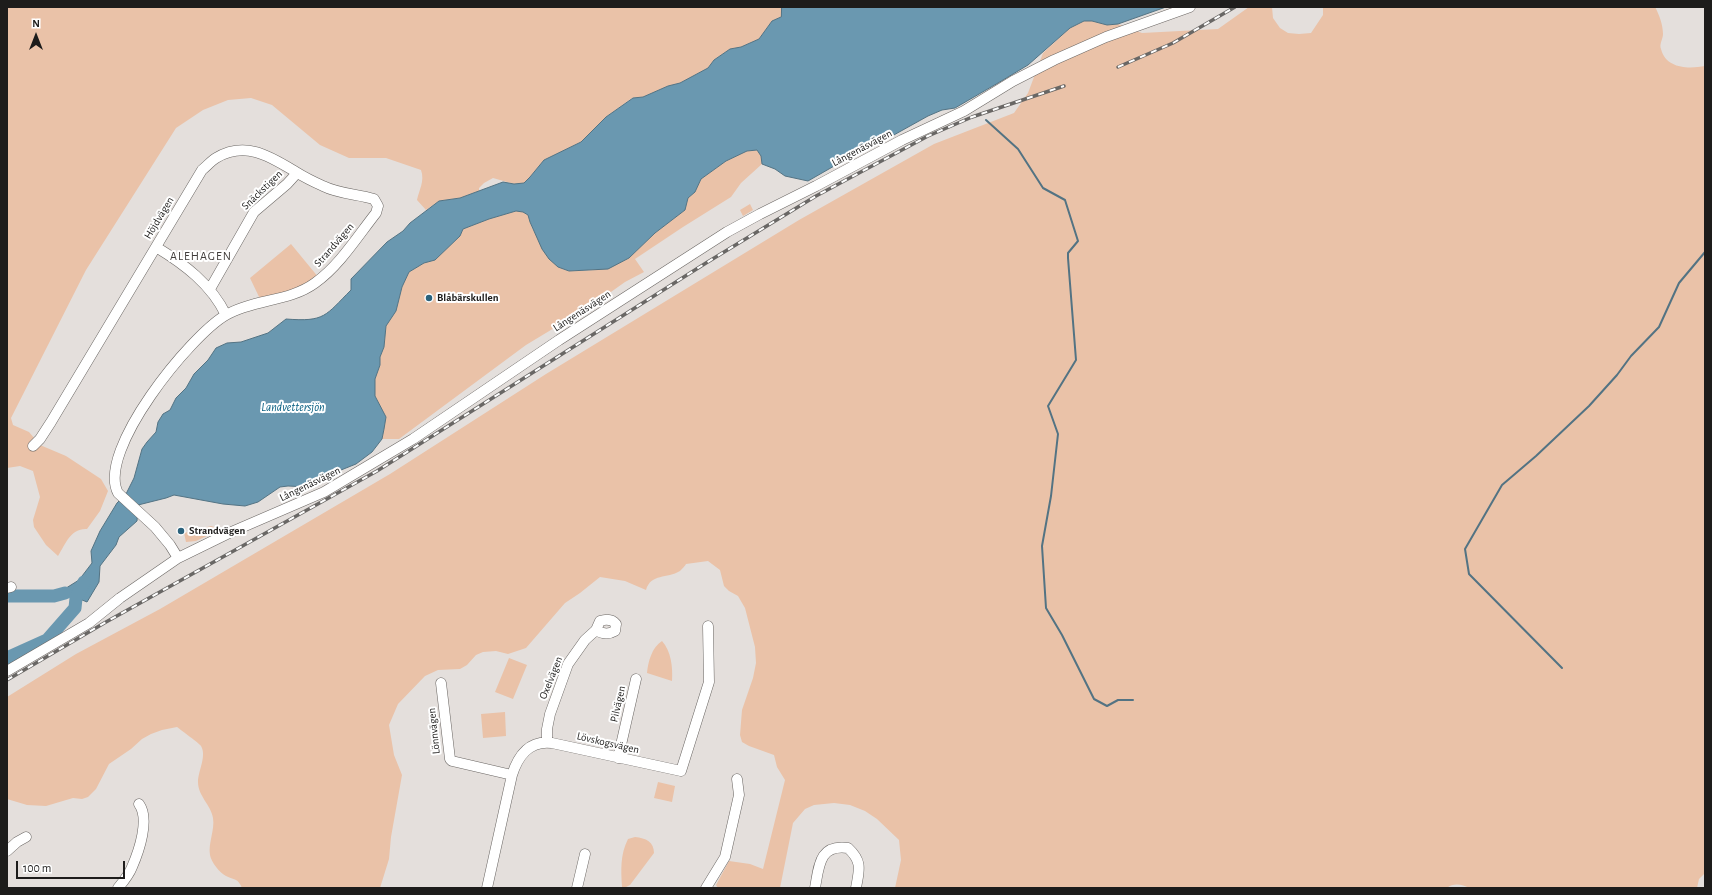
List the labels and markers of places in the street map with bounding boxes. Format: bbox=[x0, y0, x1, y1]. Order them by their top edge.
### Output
place label: Blåbärskullen bbox=[437, 291, 499, 305]
marker: Blåbärskullen bbox=[424, 293, 434, 303]
place label: Strandvägen bbox=[189, 524, 245, 538]
marker: Strandvägen bbox=[176, 526, 186, 536]

